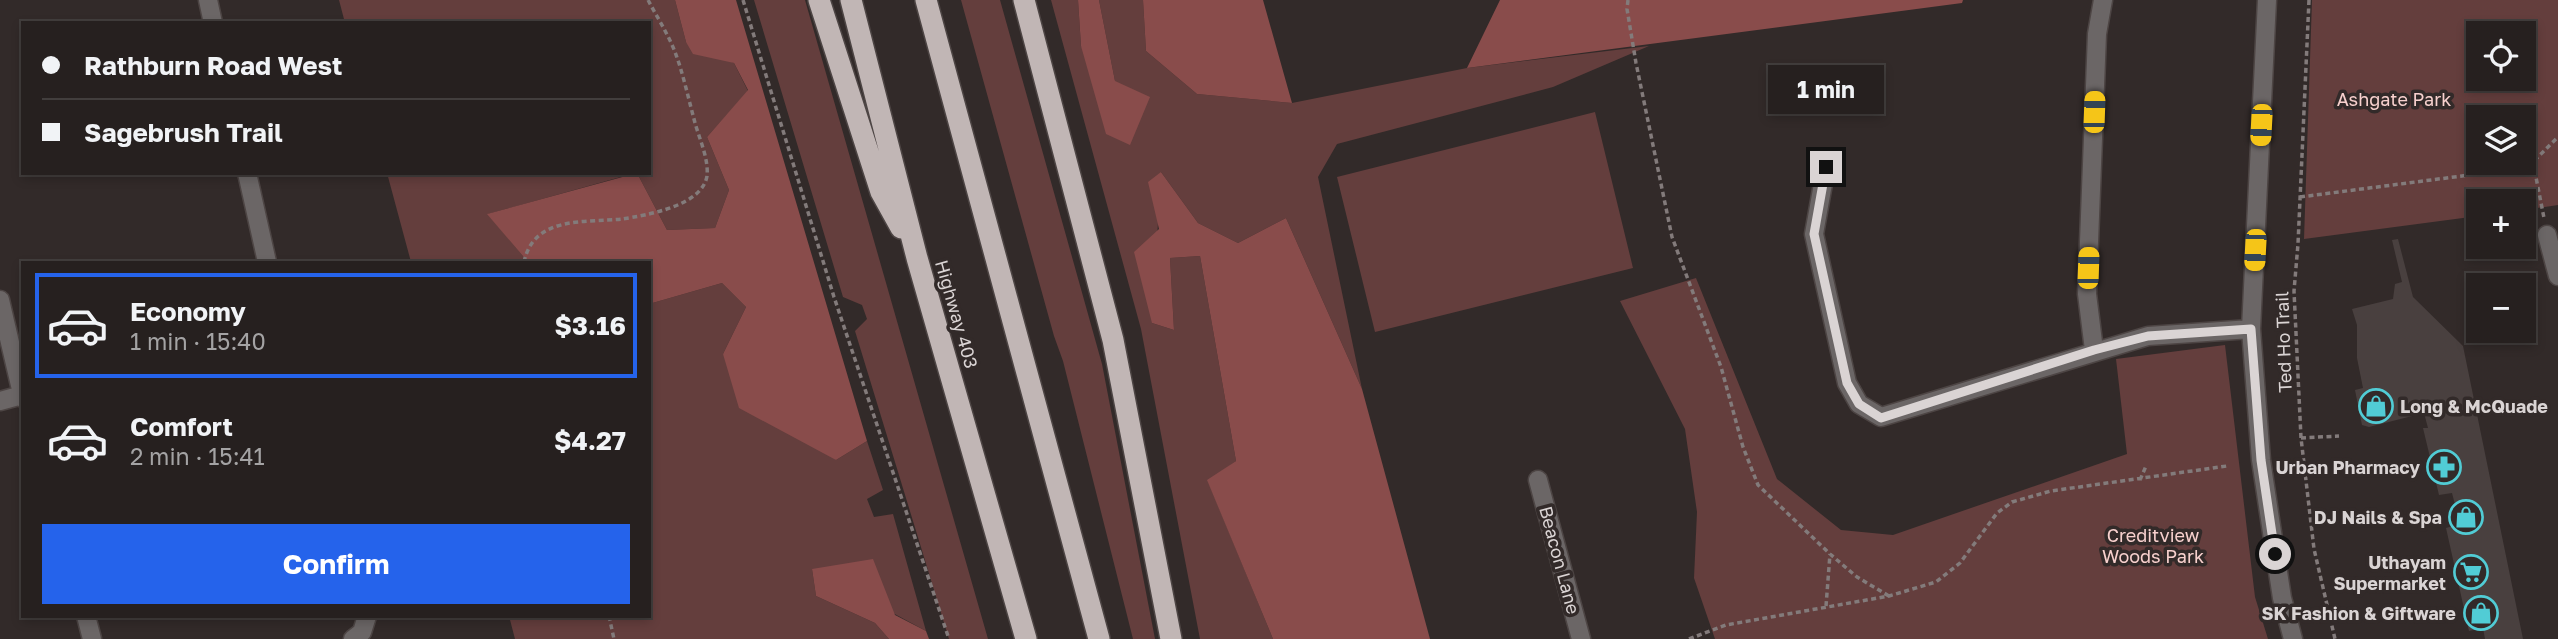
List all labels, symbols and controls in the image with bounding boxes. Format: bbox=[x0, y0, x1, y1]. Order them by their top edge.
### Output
map controls bbox=[2466, 21, 2536, 343]
button: locate bbox=[2466, 21, 2536, 91]
text: Rathburn Road West bbox=[84, 50, 342, 81]
callout: 1 min bbox=[1768, 66, 1884, 114]
text: 1 min bbox=[1797, 75, 1855, 103]
park label: Ashgate Park bbox=[2337, 88, 2451, 110]
car bbox=[2083, 91, 2106, 133]
car bbox=[2250, 103, 2273, 147]
button: layers bbox=[2466, 105, 2536, 175]
text: Sagebrush Trail bbox=[84, 117, 283, 148]
route end bbox=[1810, 151, 1842, 183]
button: + bbox=[2466, 189, 2536, 259]
car bbox=[2244, 228, 2267, 272]
car bbox=[2077, 247, 2100, 289]
street label: Highway 403 bbox=[931, 257, 983, 371]
button: − bbox=[2466, 273, 2536, 343]
street label: Ted Ho Trail bbox=[2270, 291, 2296, 393]
icon: car bbox=[46, 294, 109, 357]
text: Economy bbox=[130, 296, 246, 327]
text: $3.16 bbox=[554, 310, 626, 341]
text: 1 min · 15:40 bbox=[130, 327, 266, 355]
shop icon: Long & McQuade bbox=[2357, 387, 2395, 425]
place label: Long & McQuade bbox=[2400, 395, 2548, 417]
icon: car bbox=[46, 409, 109, 472]
text: Comfort bbox=[130, 411, 233, 442]
text: $4.27 bbox=[554, 425, 626, 456]
text: 2 min · 15:41 bbox=[130, 442, 265, 470]
pharmacy icon: Urban Pharmacy bbox=[2425, 448, 2463, 486]
place label: Urban Pharmacy bbox=[2275, 456, 2420, 478]
shop icon: DJ Nails & Spa bbox=[2447, 498, 2485, 536]
street label: Beacon Lane bbox=[1535, 504, 1585, 616]
place label: DJ Nails & Spa bbox=[2314, 506, 2442, 528]
button: Confirm bbox=[42, 524, 630, 604]
park label: Creditview Woods Park bbox=[2102, 524, 2204, 567]
route start bbox=[2259, 538, 2291, 570]
place label: Uthayam Supermarket bbox=[2334, 551, 2446, 594]
supermarket icon: Uthayam Supermarket bbox=[2452, 553, 2490, 591]
shop icon: SK Fashion & Giftware bbox=[2462, 594, 2500, 632]
place label: SK Fashion & Giftware bbox=[2261, 602, 2456, 624]

